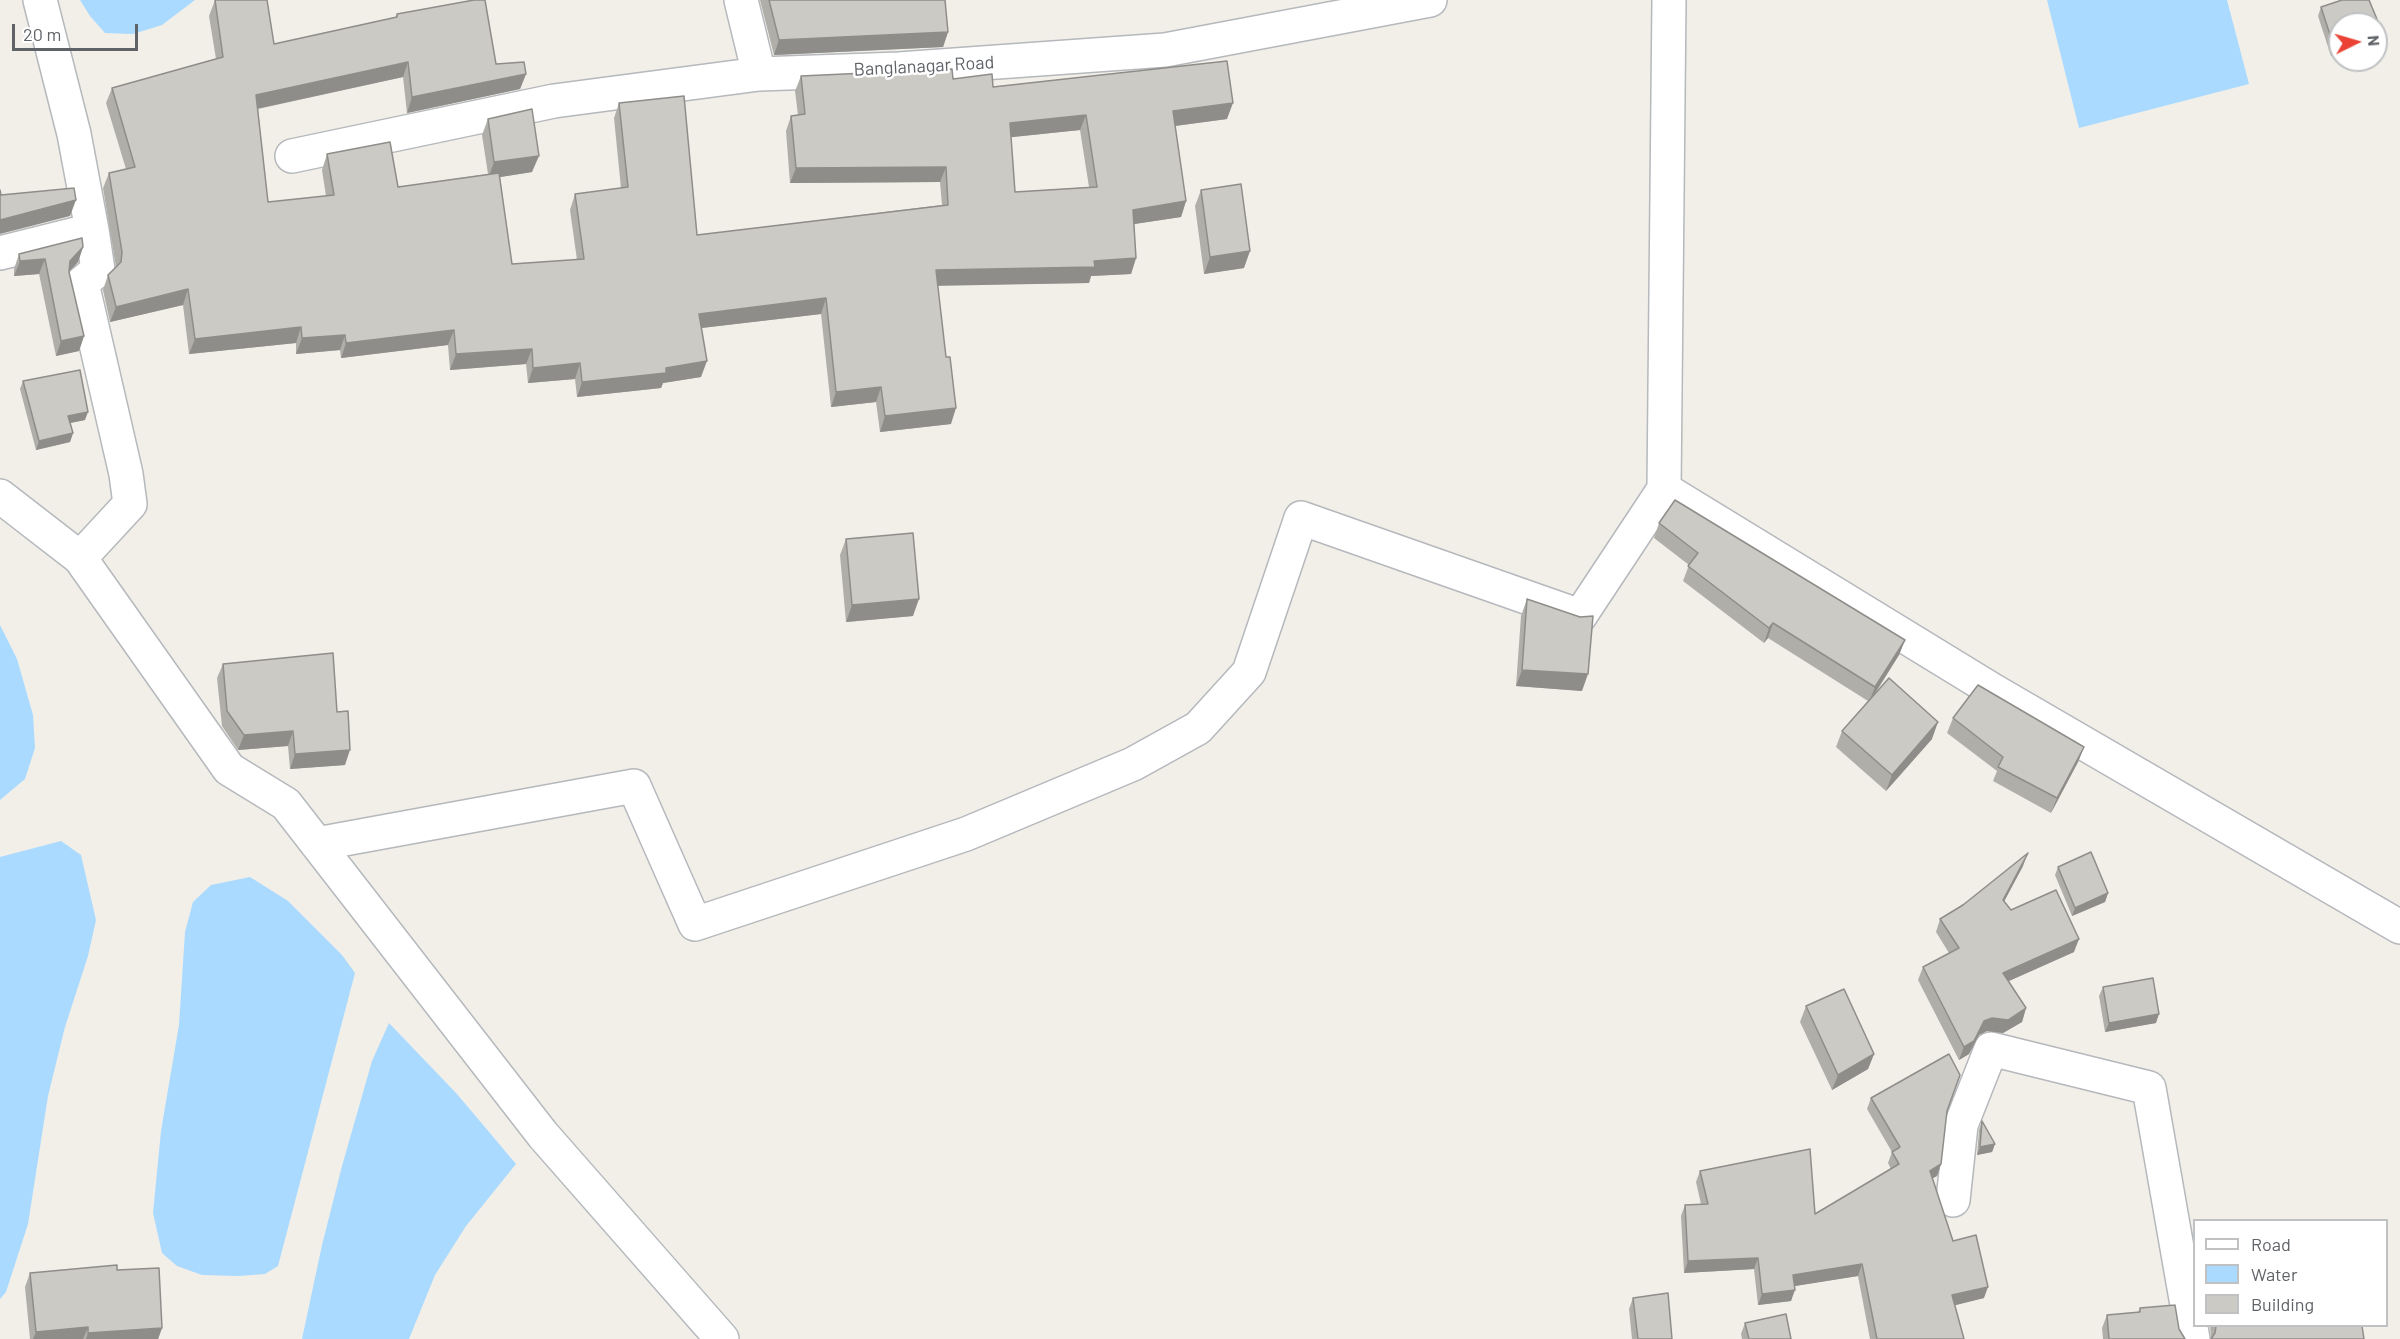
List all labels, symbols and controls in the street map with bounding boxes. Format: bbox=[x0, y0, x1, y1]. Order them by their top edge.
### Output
scale bar bbox=[15, 12, 141, 50]
north arrow bbox=[2328, 12, 2388, 72]
text: 20 m bbox=[23, 23, 61, 45]
text: N bbox=[2365, 34, 2384, 47]
street label: Banglanagar Road bbox=[853, 52, 995, 80]
legend bbox=[2193, 1219, 2388, 1327]
text: Road bbox=[2251, 1233, 2291, 1255]
text: Water bbox=[2251, 1263, 2298, 1285]
text: Building bbox=[2251, 1293, 2314, 1315]

